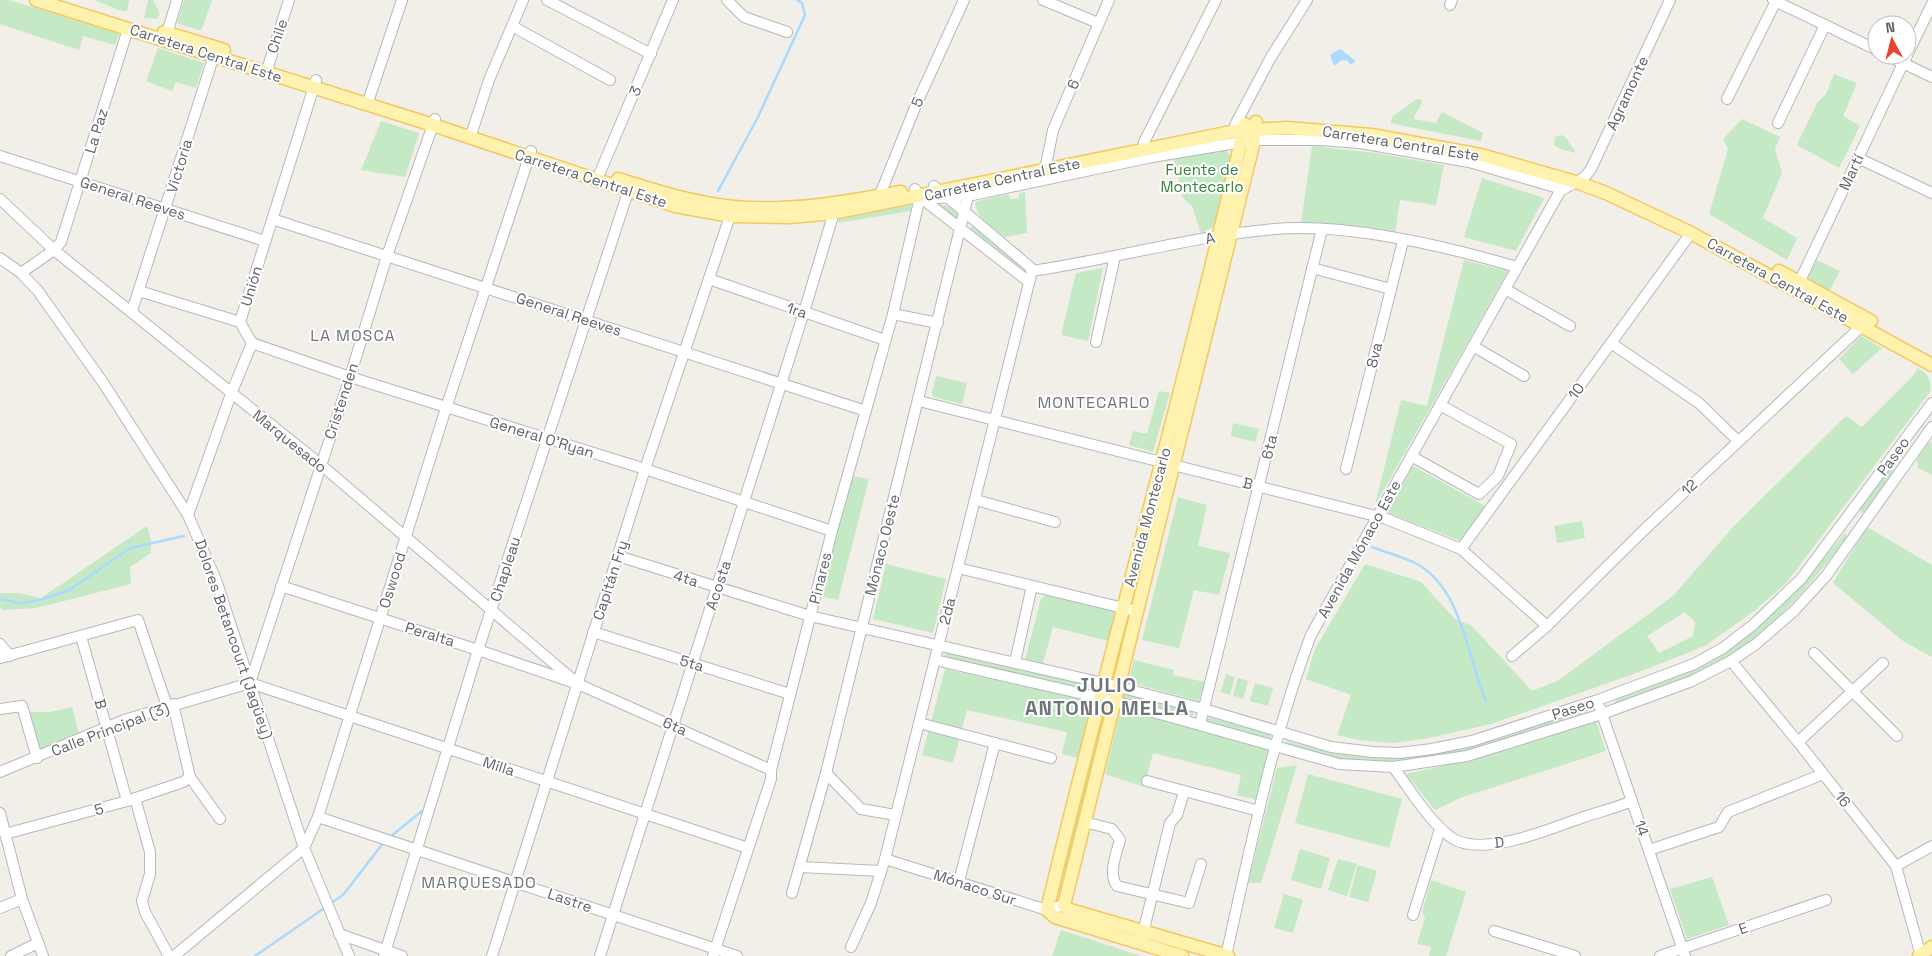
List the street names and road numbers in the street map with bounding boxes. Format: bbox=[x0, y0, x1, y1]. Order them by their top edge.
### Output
street label: Chile bbox=[263, 16, 291, 56]
street label: Carretera Central Este bbox=[127, 19, 285, 87]
street label: Agramonte bbox=[1602, 53, 1653, 133]
street label: 6 bbox=[1062, 76, 1084, 92]
street label: 3 bbox=[624, 83, 646, 99]
street label: 5 bbox=[906, 94, 928, 110]
street label: La Paz bbox=[80, 106, 112, 156]
street label: Carretera Central Este bbox=[1321, 121, 1481, 165]
street label: Victoria bbox=[162, 136, 196, 195]
street label: Carretera Central Este bbox=[512, 144, 670, 212]
street label: Martí bbox=[1834, 151, 1868, 193]
street label: Carretera Central Este bbox=[922, 153, 1082, 205]
street label: General Reeves bbox=[78, 172, 188, 224]
street label: A bbox=[1203, 228, 1217, 248]
street label: Carretera Central Este bbox=[1704, 233, 1852, 327]
street label: Unión bbox=[236, 263, 266, 309]
street label: General Reeves bbox=[514, 288, 624, 340]
street label: 1ra bbox=[784, 298, 810, 322]
street label: 8va bbox=[1362, 340, 1386, 370]
street label: Cristenden bbox=[320, 360, 362, 442]
street label: 10 bbox=[1564, 379, 1588, 403]
street label: Marquesado bbox=[249, 405, 331, 477]
street label: General O'Ryan bbox=[487, 412, 597, 462]
street label: 6ta bbox=[1257, 432, 1281, 461]
street label: Paseo bbox=[1873, 433, 1913, 479]
street label: Avenida Montecarlo bbox=[1119, 445, 1175, 589]
street label: B bbox=[1241, 473, 1255, 493]
street label: 12 bbox=[1677, 475, 1701, 499]
street label: Avenida Mónaco Este bbox=[1313, 477, 1405, 621]
street label: Mónaco Oeste bbox=[860, 492, 904, 598]
street label: Chapleau bbox=[486, 534, 524, 604]
street label: Dolores Betancourt (Jagüey) bbox=[190, 537, 277, 742]
street label: Capitán Fry bbox=[588, 538, 632, 622]
street label: Oswood bbox=[374, 550, 410, 610]
street label: Pinares bbox=[804, 550, 836, 606]
street label: Acosta bbox=[701, 558, 735, 612]
street label: 4ta bbox=[671, 565, 701, 591]
street label: 2da bbox=[934, 595, 960, 627]
street label: Peralta bbox=[403, 617, 457, 651]
street label: 5ta bbox=[678, 650, 707, 676]
street label: Paseo bbox=[1549, 692, 1597, 724]
street label: B bbox=[91, 697, 112, 711]
street label: Calle Principal (3) bbox=[48, 698, 172, 761]
street label: 6ta bbox=[660, 712, 690, 740]
street label: Milla bbox=[481, 752, 518, 780]
street label: 16 bbox=[1831, 787, 1855, 811]
street label: 5 bbox=[92, 799, 106, 819]
street label: 14 bbox=[1630, 818, 1654, 838]
street label: D bbox=[1493, 832, 1505, 852]
street label: Mónaco Sur bbox=[931, 865, 1019, 909]
street label: Lastre bbox=[545, 884, 595, 916]
street label: E bbox=[1736, 918, 1750, 938]

